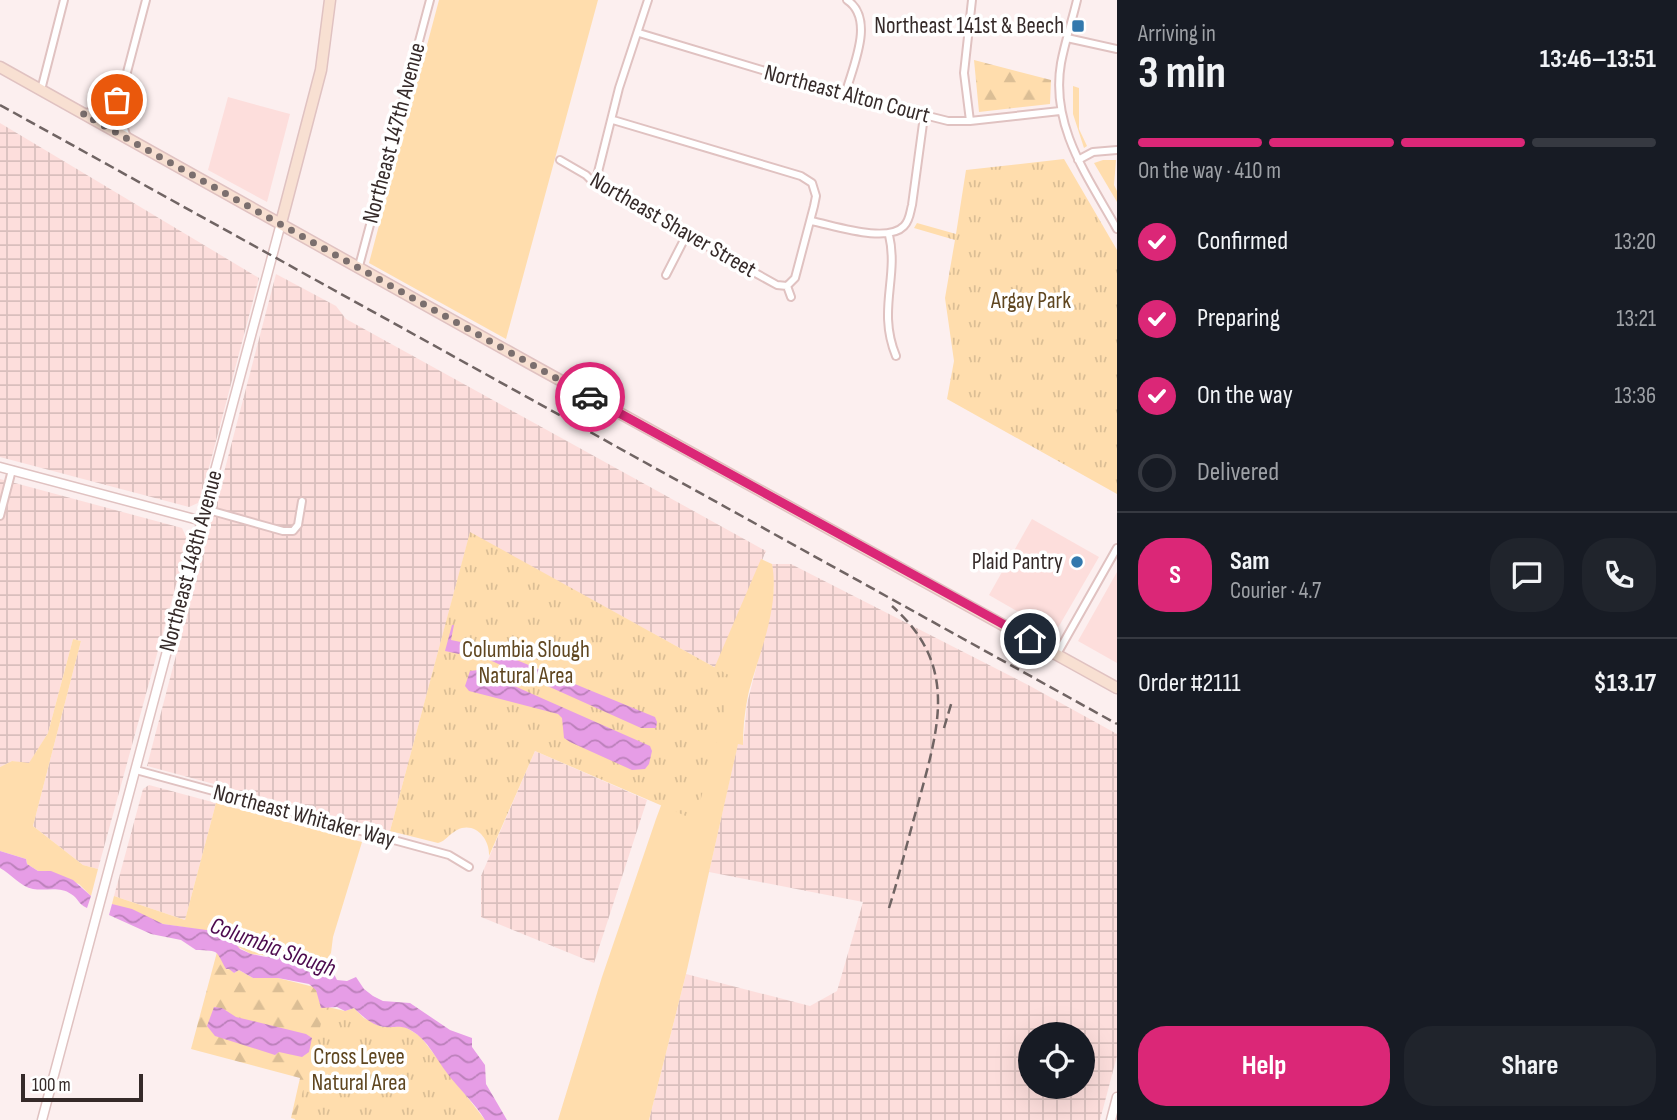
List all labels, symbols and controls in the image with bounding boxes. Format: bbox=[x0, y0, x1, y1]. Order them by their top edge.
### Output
place label: Northeast 141st & Beech bbox=[874, 12, 1064, 40]
marker: Northeast 141st & Beech bbox=[1070, 18, 1086, 34]
text: Arriving in bbox=[1138, 20, 1216, 48]
street label: Northeast 147th Avenue bbox=[356, 40, 432, 226]
text: 13:46–13:51 bbox=[1540, 44, 1656, 75]
text: 3 min bbox=[1138, 46, 1226, 101]
street label: Northeast Alton Court bbox=[761, 58, 933, 130]
pin bbox=[87, 70, 147, 130]
icon: bag bbox=[98, 81, 136, 119]
text: On the way · 410 m bbox=[1138, 157, 1281, 185]
street label: Northeast Shaver Street bbox=[585, 166, 761, 284]
icon: check bbox=[1138, 223, 1176, 261]
text: Confirmed bbox=[1197, 226, 1288, 257]
text: 13:20 bbox=[1614, 228, 1656, 256]
park label: Argay Park bbox=[990, 287, 1071, 315]
icon: check bbox=[1138, 300, 1176, 338]
text: Preparing bbox=[1197, 303, 1280, 334]
text: 13:21 bbox=[1616, 305, 1656, 333]
courier bbox=[555, 362, 625, 432]
icon: check bbox=[1138, 377, 1176, 415]
icon: car bbox=[571, 378, 609, 416]
text: On the way bbox=[1197, 380, 1293, 411]
text: 13:36 bbox=[1614, 382, 1656, 410]
text: Delivered bbox=[1197, 457, 1279, 488]
street label: Northeast 148th Avenue bbox=[153, 467, 229, 655]
button: chat bbox=[1490, 538, 1564, 612]
button: phone bbox=[1582, 538, 1656, 612]
text: Sam bbox=[1230, 546, 1270, 577]
place label: Plaid Pantry bbox=[972, 548, 1063, 576]
marker: Plaid Pantry bbox=[1069, 554, 1085, 570]
text: S bbox=[1169, 560, 1181, 591]
text: Courier · 4.7 bbox=[1230, 577, 1321, 605]
pin bbox=[1000, 609, 1060, 669]
icon: home bbox=[1011, 620, 1049, 658]
park label: Columbia Slough Natural Area bbox=[462, 636, 590, 690]
text: Order #2111 bbox=[1138, 668, 1241, 699]
text: $13.17 bbox=[1593, 668, 1656, 699]
street label: Northeast Whitaker Way bbox=[210, 778, 398, 854]
water label: Columbia Slough bbox=[206, 911, 340, 983]
map controls bbox=[1018, 1022, 1095, 1099]
button: locate bbox=[1018, 1022, 1095, 1099]
button: Help bbox=[1138, 1026, 1390, 1106]
button: Share bbox=[1404, 1026, 1656, 1106]
park label: Cross Levee Natural Area bbox=[312, 1043, 406, 1097]
scale bar bbox=[21, 1071, 144, 1103]
text: 100 m bbox=[32, 1074, 71, 1097]

